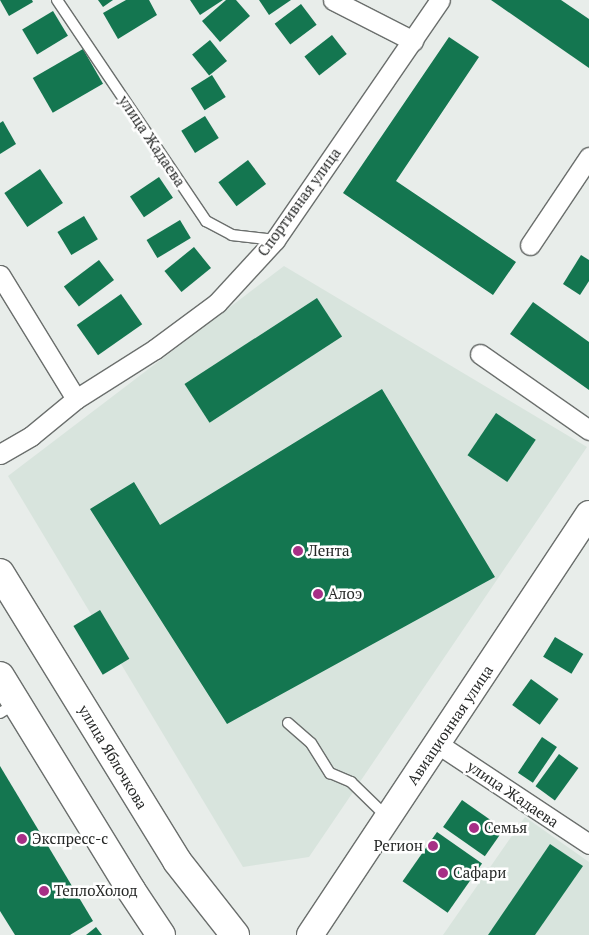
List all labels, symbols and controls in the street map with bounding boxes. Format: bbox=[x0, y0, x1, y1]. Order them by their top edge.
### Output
street label: улица Жадаева bbox=[115, 92, 189, 190]
street label: Спортивная улица bbox=[254, 144, 344, 260]
place label: Лента bbox=[308, 542, 350, 560]
marker: Лента bbox=[292, 545, 304, 557]
place label: Алоэ bbox=[328, 585, 362, 603]
marker: Алоэ bbox=[312, 588, 324, 600]
street label: Авиационная улица bbox=[403, 662, 497, 788]
street label: улица Яблочкова bbox=[75, 702, 151, 812]
street label: улица Жадаева bbox=[464, 757, 562, 831]
place label: Семья bbox=[484, 819, 527, 837]
marker: Семья bbox=[468, 822, 480, 834]
place label: Экспресс-с bbox=[32, 830, 108, 848]
marker: Экспресс-с bbox=[16, 833, 28, 845]
place label: Регион bbox=[374, 837, 423, 855]
marker: Регион bbox=[427, 840, 439, 852]
place label: Сафари bbox=[453, 864, 506, 882]
marker: Сафари bbox=[437, 867, 449, 879]
place label: ТеплоХолод bbox=[54, 882, 138, 900]
marker: ТеплоХолод bbox=[38, 885, 50, 897]

